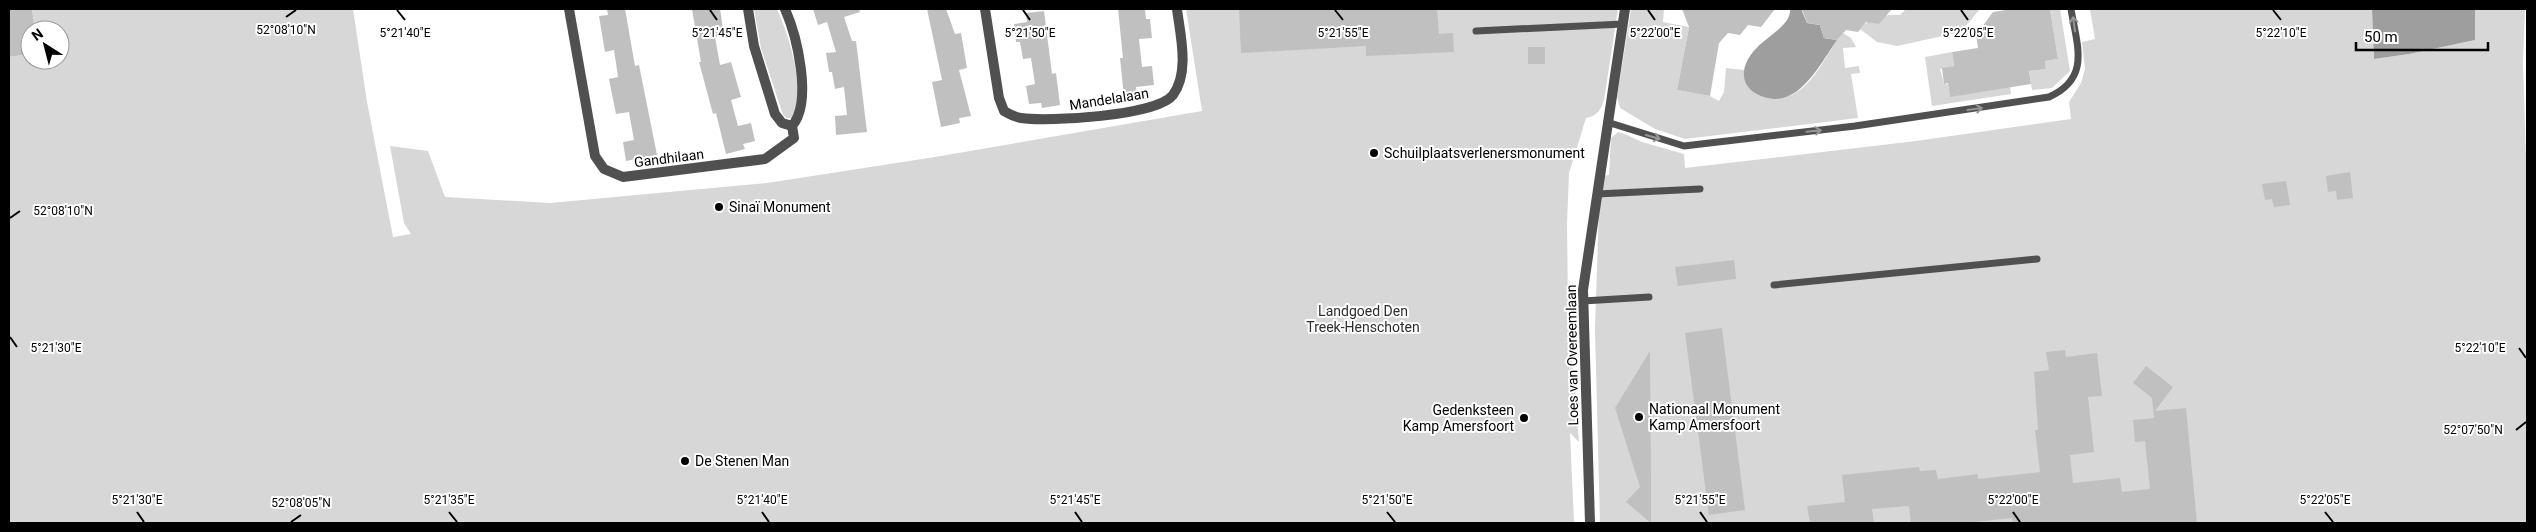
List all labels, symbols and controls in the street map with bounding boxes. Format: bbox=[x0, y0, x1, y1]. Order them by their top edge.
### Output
one-way arrow bbox=[2068, 16, 2078, 32]
north arrow bbox=[20, 20, 70, 70]
scale bar bbox=[2356, 20, 2488, 52]
text: 52°08'10"N bbox=[256, 23, 316, 37]
text: N bbox=[29, 25, 46, 44]
text: 5°21'40"E bbox=[380, 26, 431, 40]
text: 5°21'45"E bbox=[692, 26, 743, 40]
text: 5°21'50"E bbox=[1005, 26, 1056, 40]
text: 5°21'55"E bbox=[1318, 26, 1369, 40]
text: 5°22'00"E bbox=[1630, 26, 1681, 40]
text: 5°22'05"E bbox=[1943, 26, 1994, 40]
text: 5°22'10"E bbox=[2256, 26, 2307, 40]
text: 50 m bbox=[2364, 28, 2398, 46]
street label: Mandelalaan bbox=[1068, 85, 1150, 113]
one-way arrow bbox=[1966, 103, 1982, 113]
one-way arrow bbox=[1805, 126, 1821, 136]
one-way arrow bbox=[1645, 133, 1661, 143]
place label: Schuilplaatsverlenersmonument bbox=[1384, 145, 1585, 161]
street label: Gandhilaan bbox=[633, 146, 705, 170]
marker: Schuilplaatsverlenersmonument bbox=[1368, 147, 1380, 159]
place label: Sinaï Monument bbox=[729, 199, 831, 215]
marker: Sinaï Monument bbox=[713, 201, 725, 213]
text: 52°08'10"N bbox=[33, 204, 93, 218]
street label: Loes van Overeemlaan bbox=[1563, 284, 1581, 426]
park label: Landgoed Den Treek-Henschoten bbox=[1306, 303, 1420, 335]
text: 5°21'30"E bbox=[31, 341, 82, 355]
text: 5°22'10"E bbox=[2455, 341, 2506, 355]
place label: Nationaal Monument Kamp Amersfoort bbox=[1649, 401, 1780, 433]
place label: Gedenksteen Kamp Amersfoort bbox=[1403, 402, 1514, 434]
marker: Nationaal Monument Kamp Amersfoort bbox=[1633, 411, 1645, 423]
marker: Gedenksteen Kamp Amersfoort bbox=[1518, 412, 1530, 424]
text: 52°07'50"N bbox=[2443, 423, 2503, 437]
place label: De Stenen Man bbox=[695, 453, 789, 469]
marker: De Stenen Man bbox=[679, 455, 691, 467]
text: 5°21'30"E bbox=[112, 493, 163, 507]
text: 5°21'35"E bbox=[424, 493, 475, 507]
text: 5°21'40"E bbox=[737, 493, 788, 507]
text: 5°21'45"E bbox=[1050, 493, 1101, 507]
text: 5°21'50"E bbox=[1362, 493, 1413, 507]
text: 5°21'55"E bbox=[1675, 493, 1726, 507]
text: 5°22'00"E bbox=[1988, 493, 2039, 507]
text: 5°22'05"E bbox=[2300, 493, 2351, 507]
text: 52°08'05"N bbox=[271, 496, 331, 510]

